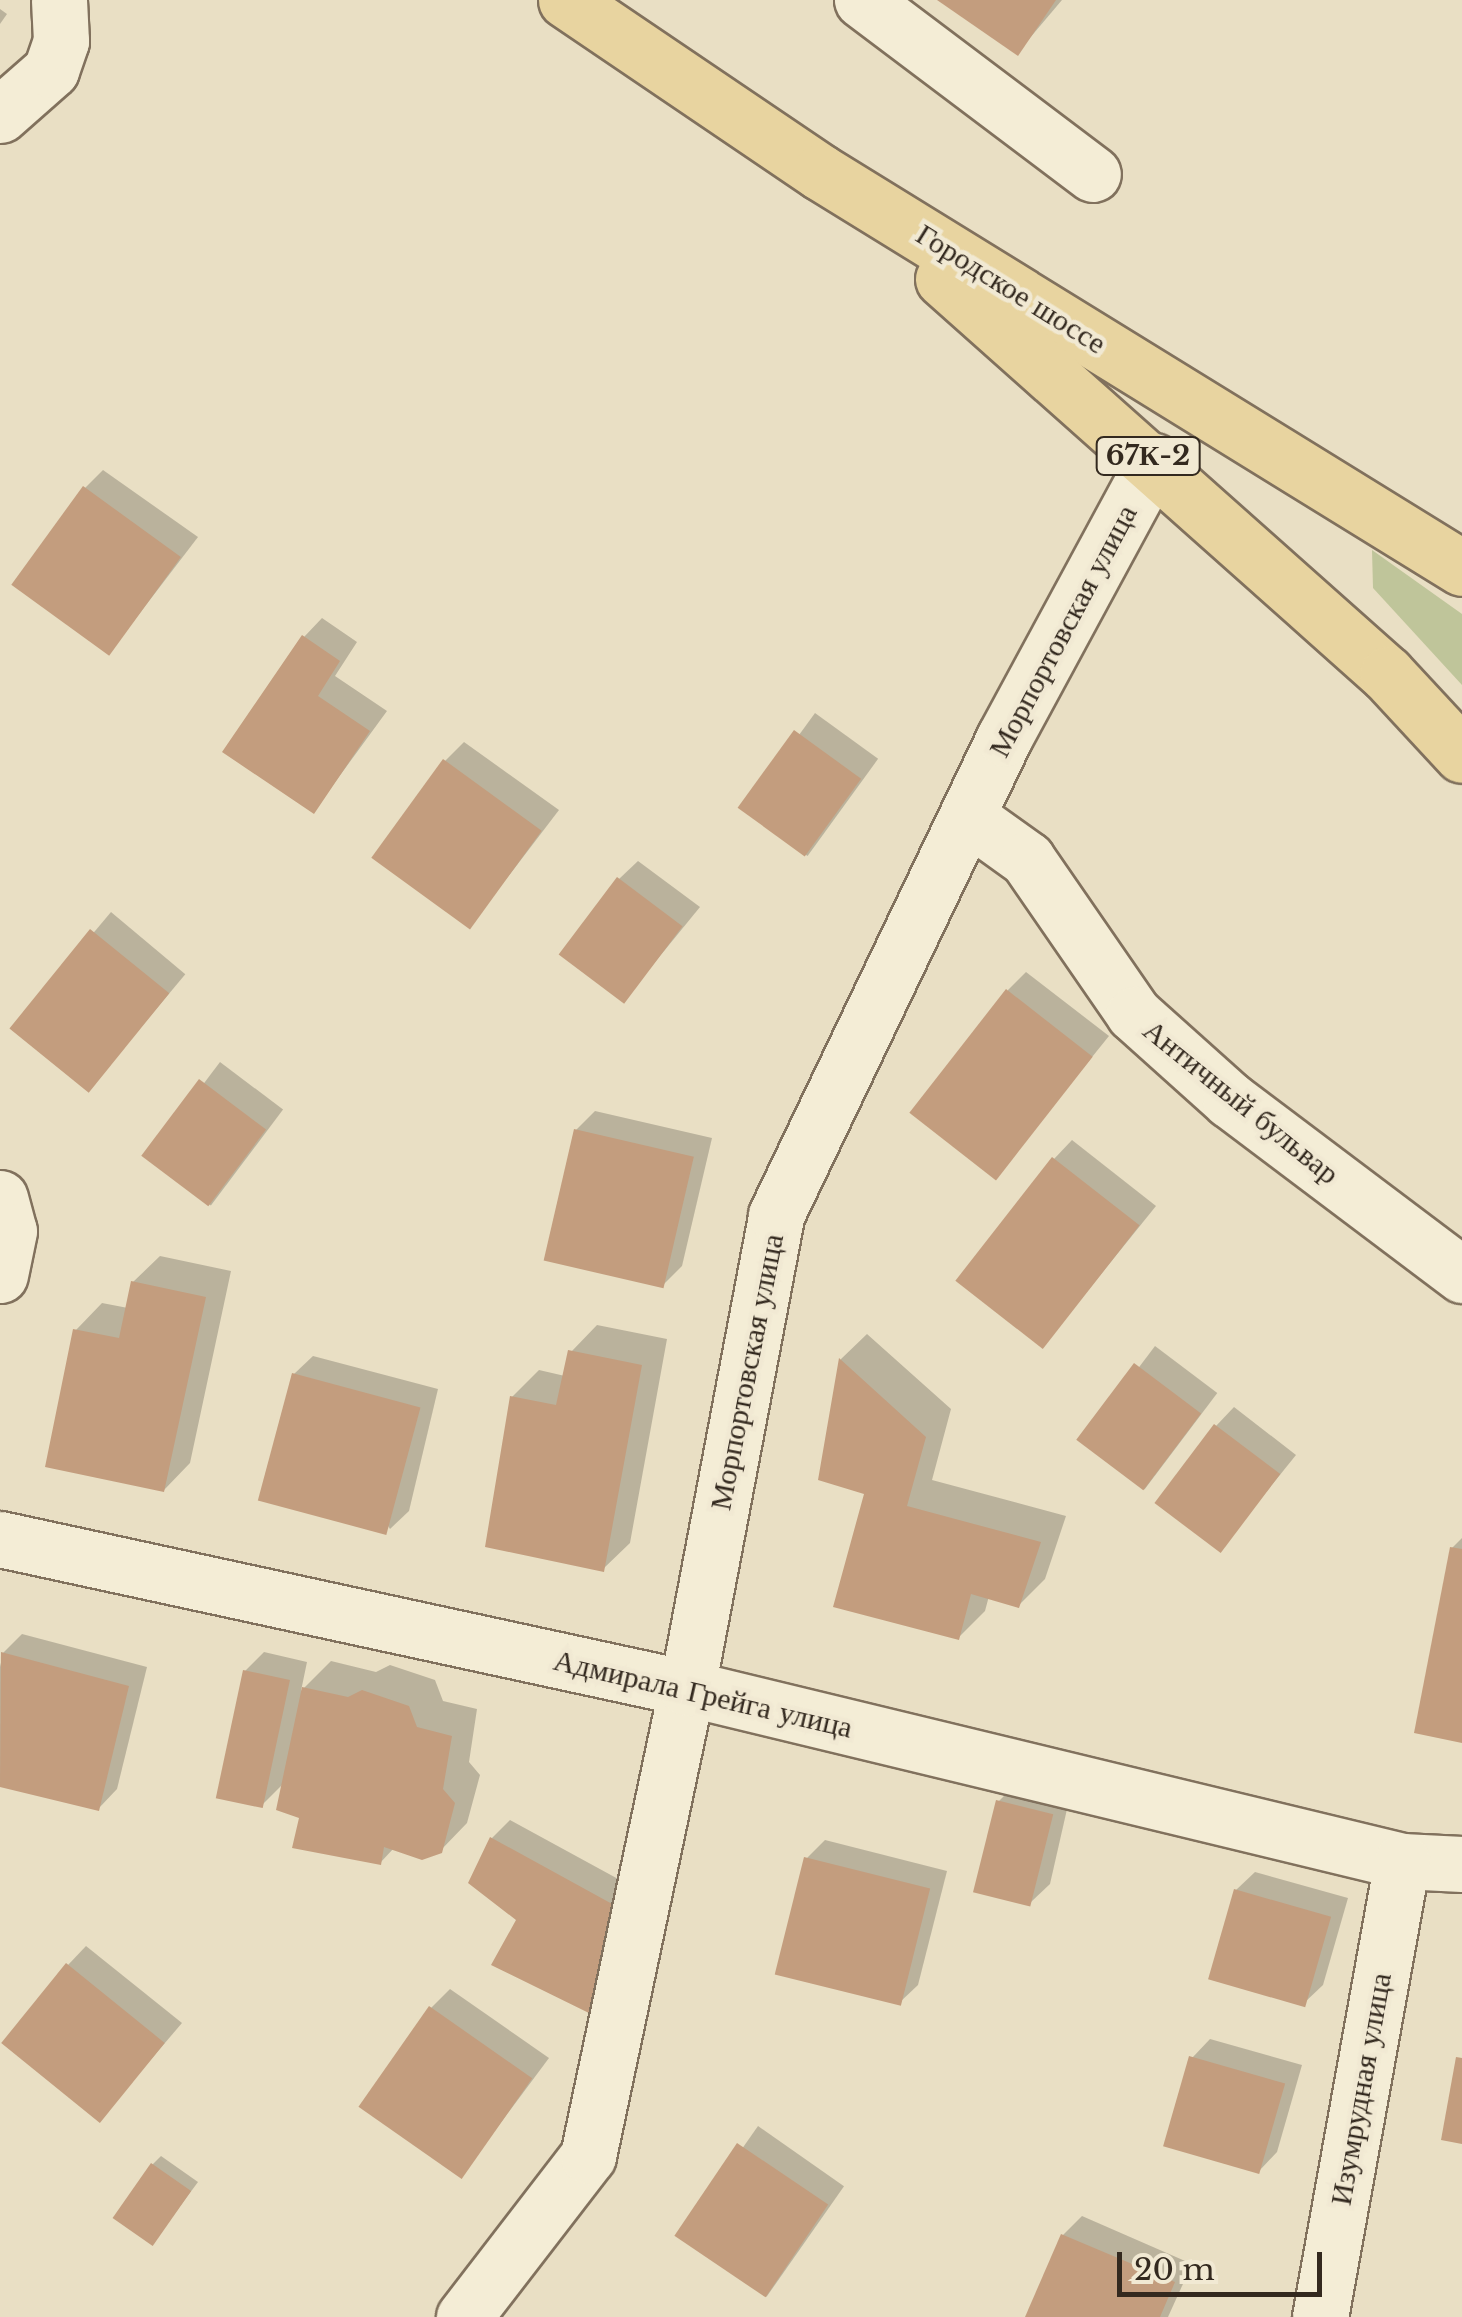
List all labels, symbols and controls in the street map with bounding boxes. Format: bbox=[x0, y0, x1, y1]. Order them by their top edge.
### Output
street label: Городское шоссе bbox=[909, 216, 1113, 362]
road number: 67К-2 bbox=[1096, 433, 1200, 479]
street label: Морпортовская улица bbox=[981, 499, 1145, 763]
street label: Античный бульвар bbox=[1136, 1012, 1346, 1192]
street label: Морпортовская улица bbox=[703, 1231, 791, 1513]
street label: Адмирала Грейга улица bbox=[550, 1642, 856, 1746]
street label: Изумрудная улица bbox=[1323, 1970, 1399, 2208]
scale bar bbox=[1122, 2232, 1327, 2294]
text: 20 m bbox=[1134, 2251, 1215, 2288]

